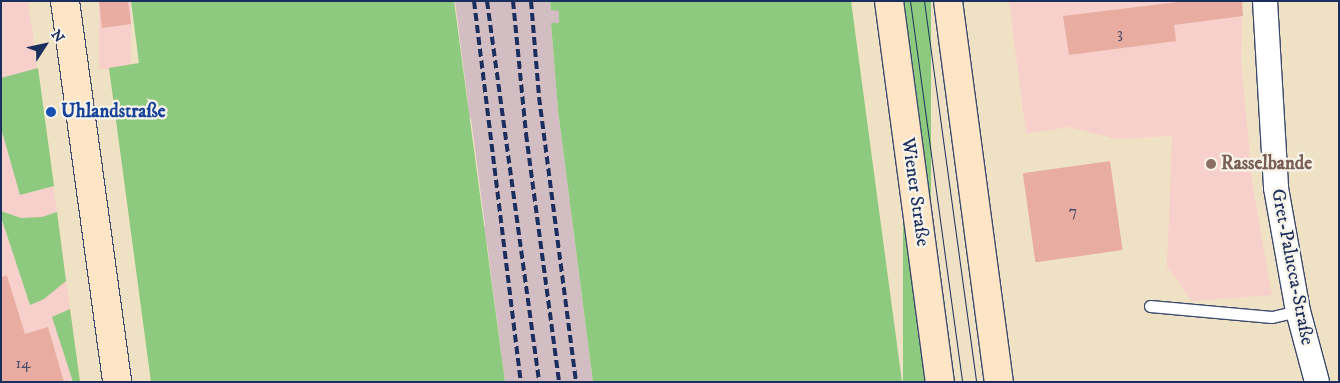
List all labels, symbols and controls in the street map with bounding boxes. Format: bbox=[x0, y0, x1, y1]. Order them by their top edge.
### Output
north arrow bbox=[20, 20, 70, 70]
house number: 3 bbox=[1117, 23, 1123, 43]
text: N bbox=[47, 27, 68, 46]
place label: Uhlandstraße bbox=[61, 101, 166, 123]
marker: Uhlandstraße bbox=[45, 106, 57, 118]
street label: Wiener Straße bbox=[896, 136, 934, 248]
place label: Rasselbande bbox=[1221, 153, 1312, 175]
marker: Rasselbande bbox=[1205, 158, 1217, 170]
street label: Gret-Palucca-Straße bbox=[1266, 187, 1318, 347]
house number: 7 bbox=[1069, 201, 1077, 221]
house number: 14 bbox=[15, 353, 31, 373]

